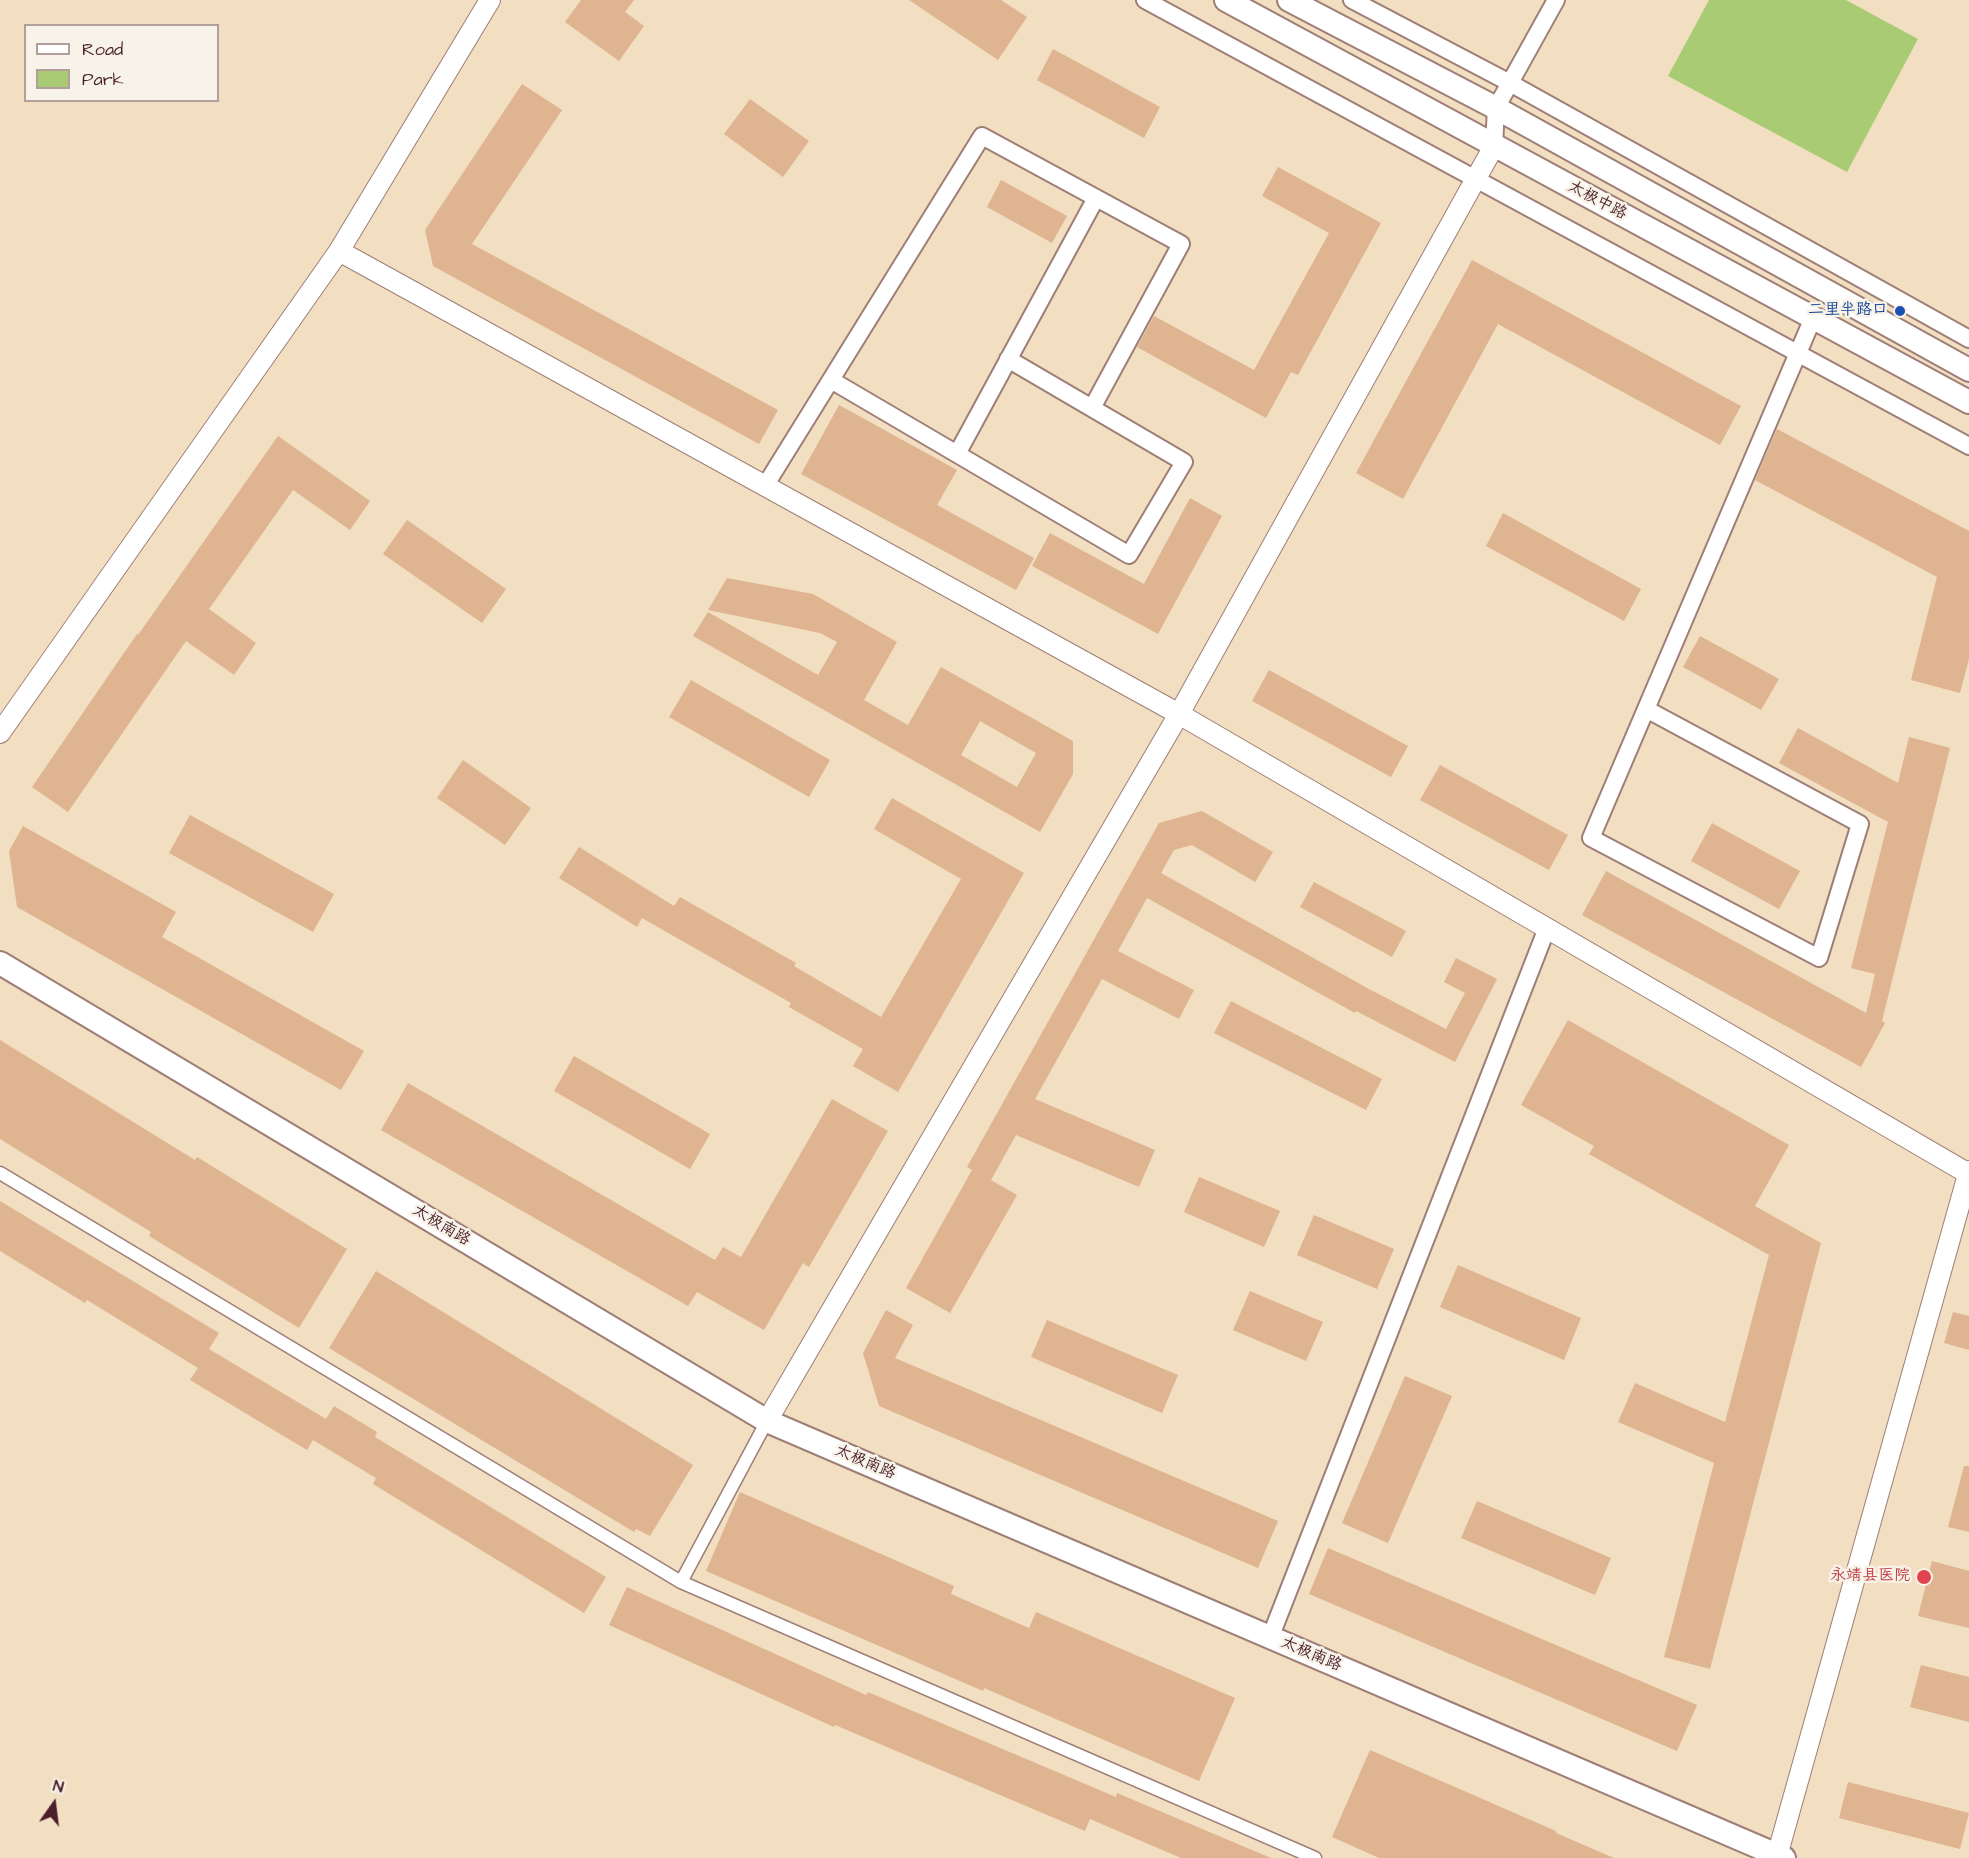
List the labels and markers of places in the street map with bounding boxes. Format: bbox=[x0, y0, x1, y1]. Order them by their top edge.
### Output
place label: 二里半路口 bbox=[1808, 301, 1888, 321]
marker: 二里半路口 bbox=[1893, 304, 1907, 318]
place label: 永靖县医院 bbox=[1830, 1567, 1910, 1587]
marker: 永靖县医院 bbox=[1915, 1568, 1933, 1586]

